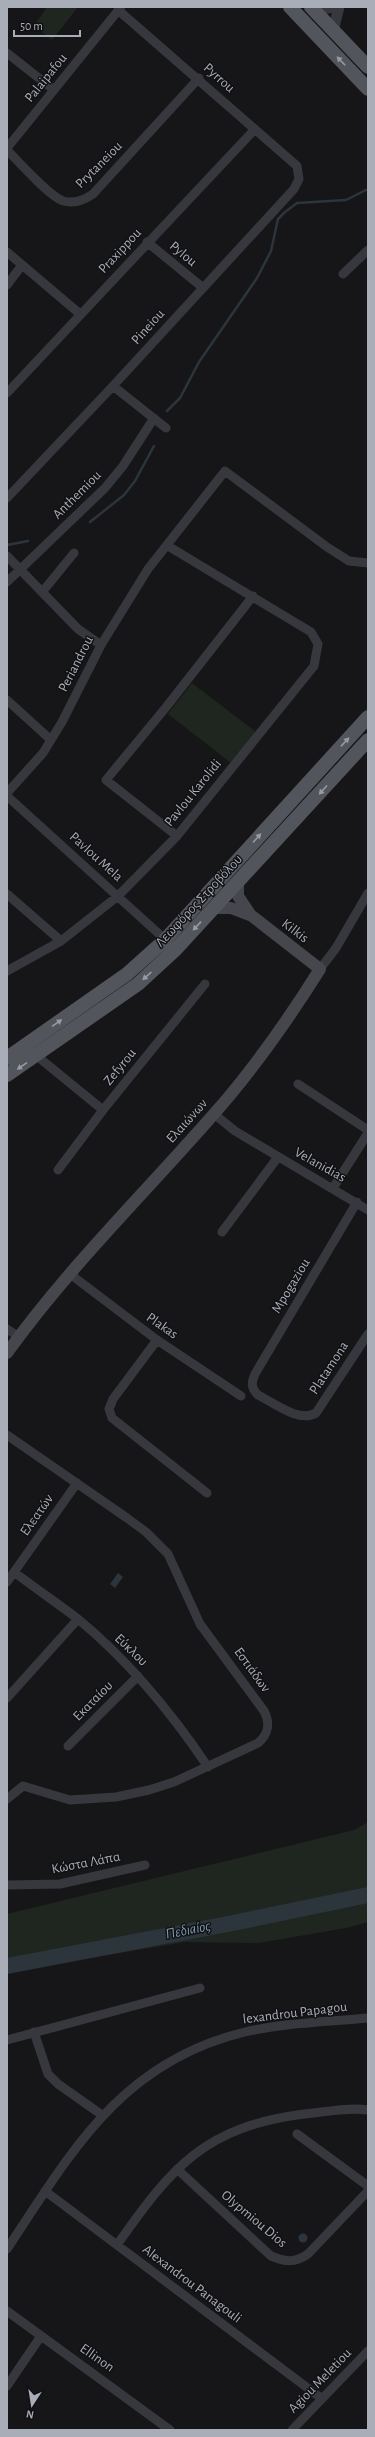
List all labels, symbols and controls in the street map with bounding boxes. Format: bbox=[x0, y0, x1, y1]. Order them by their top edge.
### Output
scale bar bbox=[14, 12, 80, 38]
text: 50 m bbox=[20, 20, 43, 32]
street label: Palaipafou bbox=[22, 51, 70, 105]
one-way arrow bbox=[336, 56, 346, 66]
street label: Pyrrou bbox=[201, 61, 237, 95]
street label: Prytaneiou bbox=[73, 139, 125, 191]
street label: Praxippou bbox=[96, 226, 144, 276]
street label: Pylou bbox=[167, 239, 199, 269]
street label: Pineiou bbox=[129, 307, 167, 347]
street label: Anthemiou bbox=[50, 468, 104, 522]
street label: Periandrou bbox=[56, 634, 96, 694]
one-way arrow bbox=[340, 737, 349, 747]
street label: Pavlou Karolidi bbox=[162, 757, 224, 829]
one-way arrow bbox=[319, 784, 328, 795]
street label: Pavlou Mela bbox=[67, 830, 126, 885]
one-way arrow bbox=[252, 833, 261, 843]
street label: Λεωφόρος Στροβόλου bbox=[153, 852, 245, 950]
street label: Kilkis bbox=[279, 917, 311, 945]
one-way arrow bbox=[193, 921, 202, 932]
one-way arrow bbox=[142, 971, 152, 981]
one-way arrow bbox=[52, 1019, 62, 1027]
street label: Zefyrou bbox=[101, 1046, 139, 1088]
one-way arrow bbox=[16, 1062, 27, 1069]
street label: Ελαιώνων bbox=[164, 1096, 210, 1146]
street label: Velanidias bbox=[292, 1145, 348, 1185]
street label: Mpogaziou bbox=[269, 1256, 313, 1316]
street label: Plakas bbox=[144, 1310, 180, 1342]
street label: Platamona bbox=[307, 1339, 351, 1397]
street label: Ελεατών bbox=[18, 1492, 56, 1538]
street label: Εύκλου bbox=[112, 1631, 150, 1669]
street label: Εστιάδων bbox=[231, 1645, 273, 1695]
street label: Εκαταίου bbox=[70, 1678, 116, 1724]
street label: Κώστα Λάπα bbox=[50, 1849, 122, 1877]
water label: Πεδιαίος bbox=[164, 1918, 212, 1942]
street label: lexandrou Papagou bbox=[242, 2000, 348, 2026]
street label: Olypmiou Dios bbox=[219, 2188, 289, 2250]
street label: Alexandrou Panagouli bbox=[140, 2242, 244, 2326]
street label: Ellinon bbox=[77, 2341, 117, 2375]
street label: Agiou Meletiou bbox=[286, 2346, 354, 2416]
north arrow bbox=[12, 2385, 52, 2425]
text: N bbox=[25, 2408, 35, 2420]

